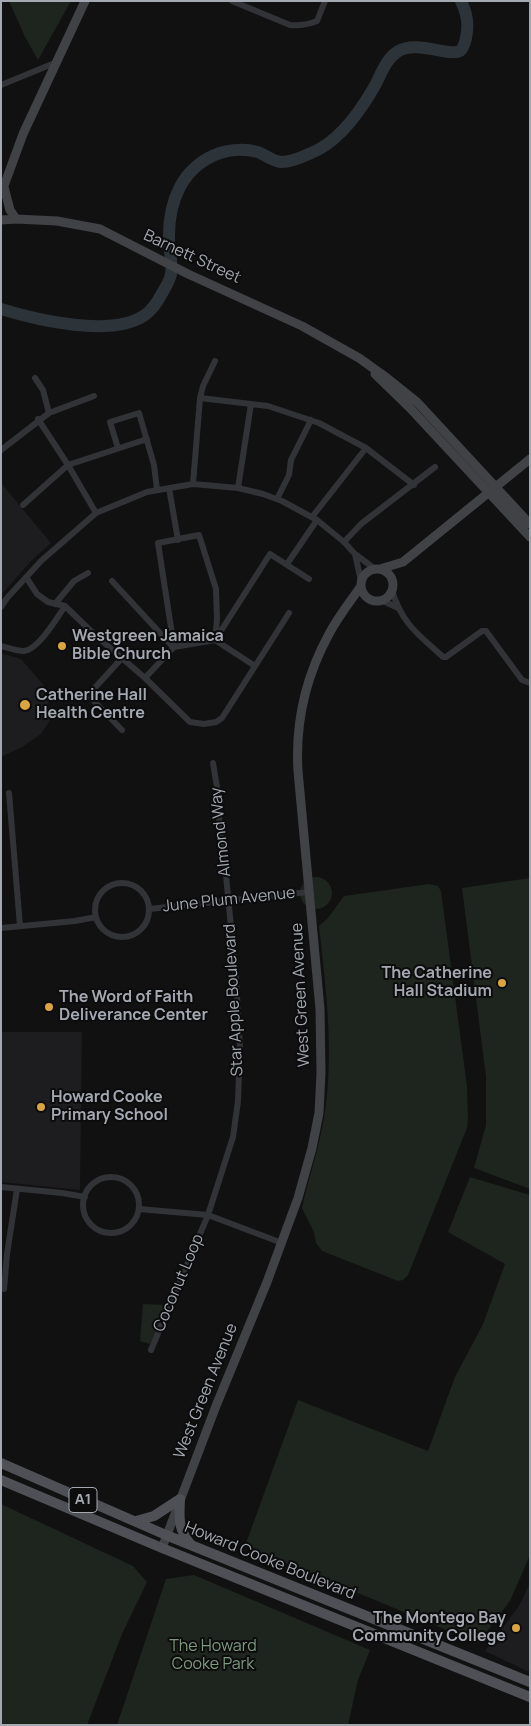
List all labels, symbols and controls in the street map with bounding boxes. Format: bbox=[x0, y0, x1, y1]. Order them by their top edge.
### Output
street label: Barnett Street bbox=[140, 226, 244, 288]
place label: Westgreen Jamaica Bible Church bbox=[72, 627, 224, 665]
marker: Westgreen Jamaica Bible Church bbox=[56, 640, 68, 652]
place label: Catherine Hall Health Centre bbox=[36, 686, 147, 724]
marker: Catherine Hall Health Centre bbox=[18, 698, 32, 712]
street label: Almond Way bbox=[207, 786, 235, 878]
street label: June Plum Avenue bbox=[162, 883, 296, 917]
street label: West Green Avenue bbox=[288, 922, 314, 1068]
street label: Star Apple Boulevard bbox=[220, 923, 248, 1077]
place label: The Catherine Hall Stadium bbox=[381, 964, 492, 1002]
marker: The Catherine Hall Stadium bbox=[496, 977, 508, 989]
place label: The Word of Faith Deliverance Center bbox=[59, 988, 208, 1026]
marker: The Word of Faith Deliverance Center bbox=[43, 1001, 55, 1013]
place label: Howard Cooke Primary School bbox=[51, 1088, 168, 1126]
marker: Howard Cooke Primary School bbox=[35, 1101, 47, 1113]
street label: Coconut Loop bbox=[150, 1231, 208, 1335]
street label: West Green Avenue bbox=[170, 1321, 242, 1461]
road number: A1 bbox=[69, 1488, 97, 1512]
street label: Howard Cooke Boulevard bbox=[182, 1518, 358, 1604]
place label: The Montego Bay Community College bbox=[352, 1609, 506, 1647]
marker: The Montego Bay Community College bbox=[510, 1622, 522, 1634]
park label: The Howard Cooke Park bbox=[169, 1637, 257, 1675]

